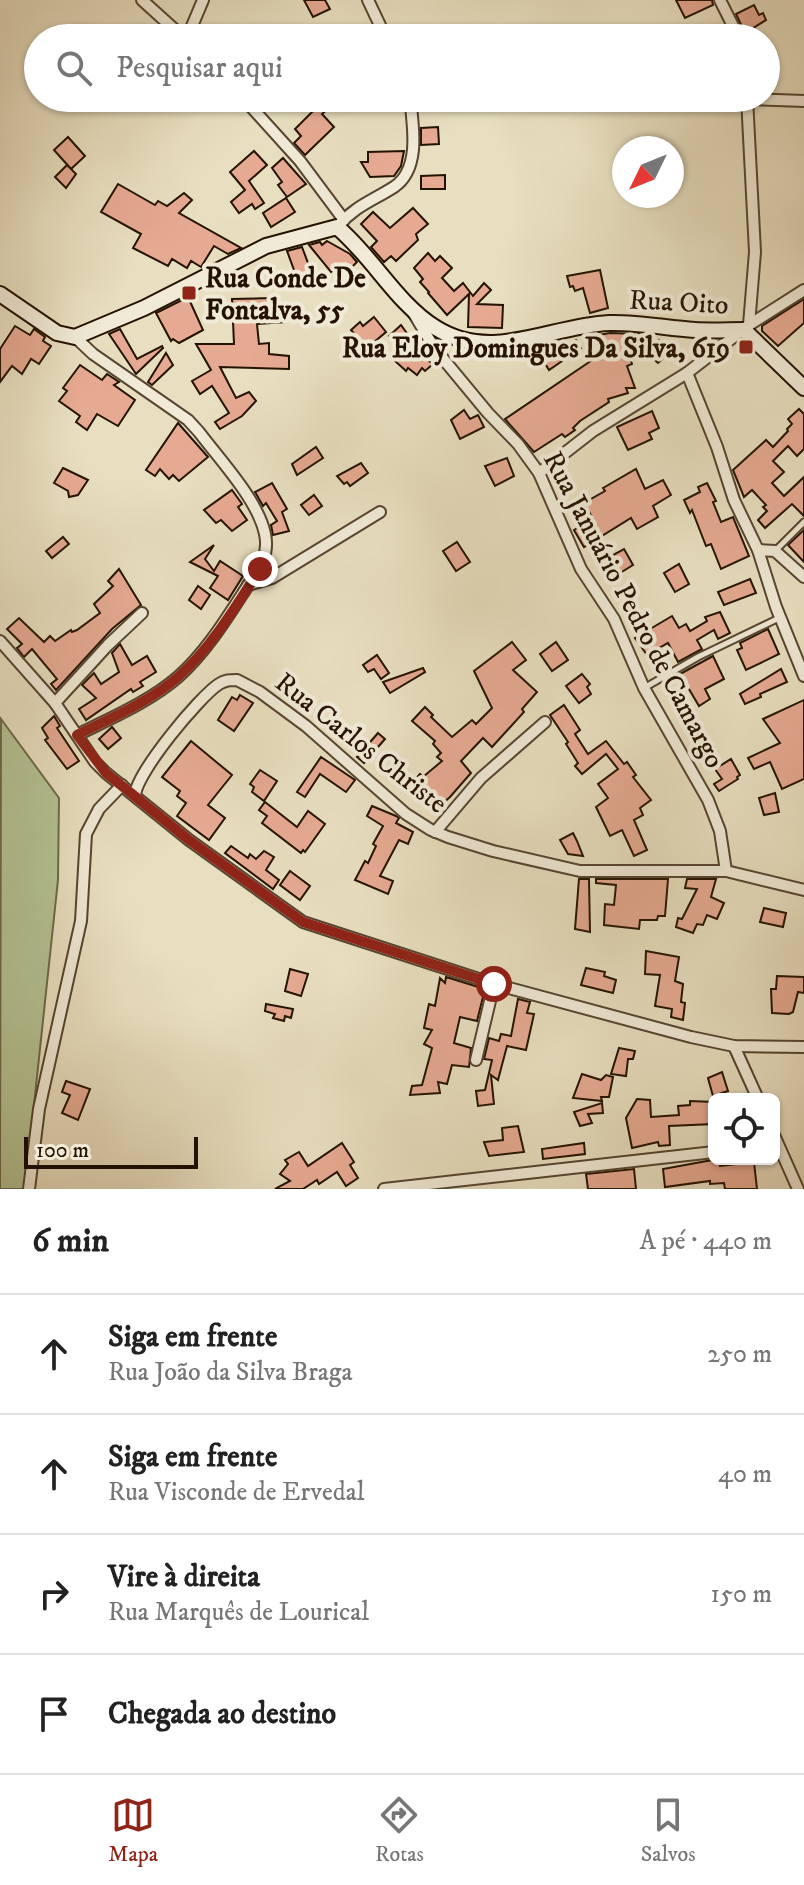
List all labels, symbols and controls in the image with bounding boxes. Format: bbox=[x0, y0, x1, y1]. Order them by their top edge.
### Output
search box bbox=[24, 24, 780, 112]
icon: search bbox=[52, 46, 96, 90]
text: Pesquisar aqui bbox=[116, 50, 283, 87]
north arrow bbox=[612, 136, 684, 208]
place label: Rua Conde De Fontalva, 55 bbox=[205, 261, 366, 328]
street label: Rua Oito bbox=[628, 282, 730, 323]
marker: Rua Conde De Fontalva, 55 bbox=[180, 284, 198, 302]
place label: Rua Eloy Domingues Da Silva, 619 bbox=[342, 331, 730, 366]
marker: Rua Eloy Domingues Da Silva, 619 bbox=[737, 338, 755, 356]
street label: Rua Januário Pedro de Camargo bbox=[535, 445, 732, 774]
route end bbox=[242, 551, 278, 587]
street label: Rua Carlos Christe bbox=[268, 665, 454, 821]
route start bbox=[476, 966, 512, 1002]
map controls bbox=[708, 1093, 780, 1165]
button: locate bbox=[708, 1093, 780, 1165]
scale bar bbox=[24, 1133, 198, 1169]
text: 100 m bbox=[36, 1137, 89, 1164]
text: 6 min bbox=[32, 1220, 109, 1262]
text: A pé · 440 m bbox=[640, 1225, 772, 1258]
text: Siga em frente bbox=[108, 1319, 277, 1356]
icon: ahead bbox=[32, 1332, 76, 1376]
text: 250 m bbox=[707, 1338, 772, 1371]
text: Rua João da Silva Braga bbox=[108, 1356, 353, 1389]
text: Siga em frente bbox=[108, 1439, 277, 1476]
icon: ahead bbox=[32, 1452, 76, 1496]
text: 40 m bbox=[718, 1458, 772, 1491]
text: Rua Visconde de Ervedal bbox=[108, 1476, 365, 1509]
text: Vire à direita bbox=[108, 1559, 260, 1596]
icon: right bbox=[32, 1572, 76, 1616]
text: 150 m bbox=[711, 1578, 772, 1611]
text: Rua Marquês de Lourical bbox=[108, 1596, 369, 1629]
icon: arrive bbox=[32, 1692, 76, 1736]
text: Chegada ao destino bbox=[108, 1696, 336, 1733]
tab: Mapa bbox=[108, 1793, 158, 1868]
tab: Rotas bbox=[375, 1793, 424, 1868]
tab: Salvos bbox=[641, 1793, 696, 1868]

